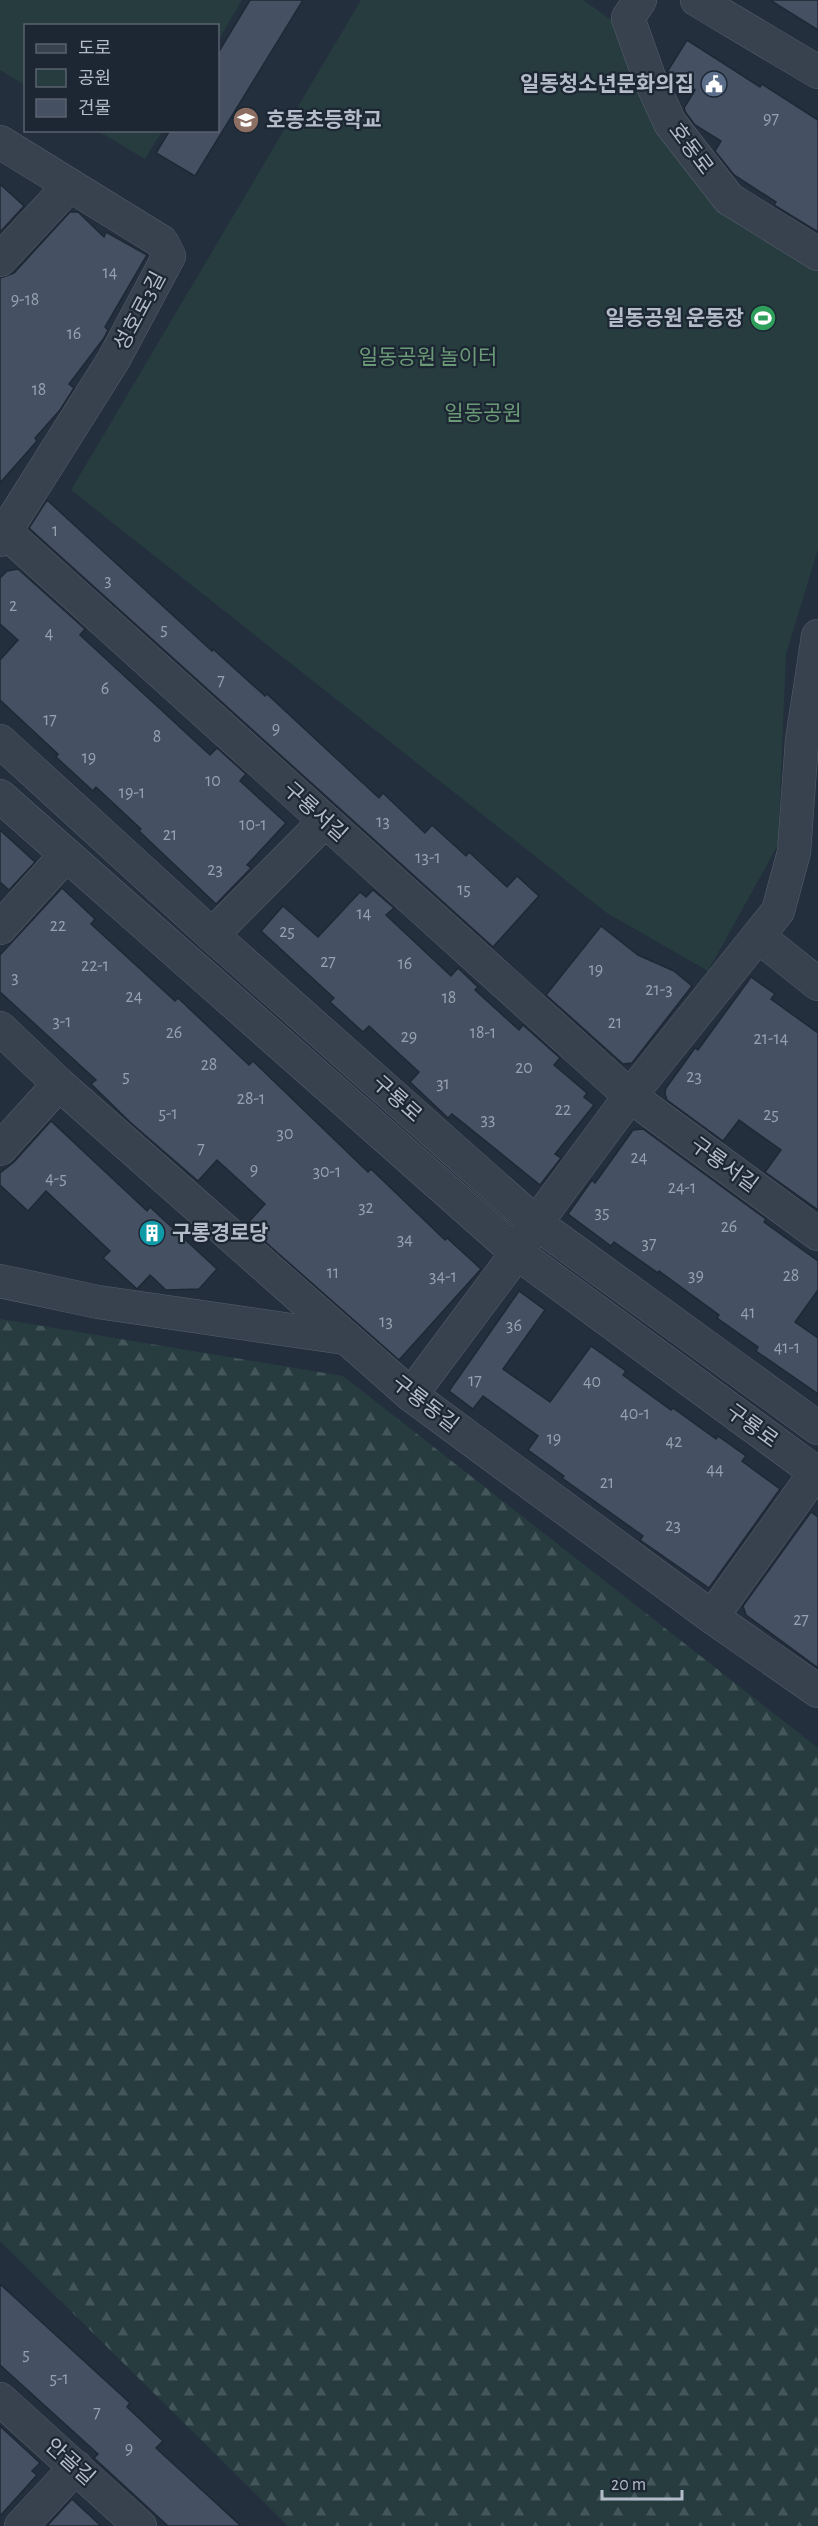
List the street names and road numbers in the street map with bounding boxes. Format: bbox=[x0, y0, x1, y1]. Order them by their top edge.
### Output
street label: 호동로 bbox=[665, 119, 718, 178]
street label: 성호로3길 bbox=[110, 268, 169, 354]
street label: 구룡서길 bbox=[279, 778, 351, 846]
street label: 구룡로 bbox=[368, 1072, 426, 1126]
street label: 구룡서길 bbox=[687, 1133, 762, 1196]
street label: 구룡동길 bbox=[388, 1371, 463, 1436]
street label: 구룡로 bbox=[722, 1400, 782, 1452]
street label: 안골길 bbox=[41, 2434, 99, 2489]

